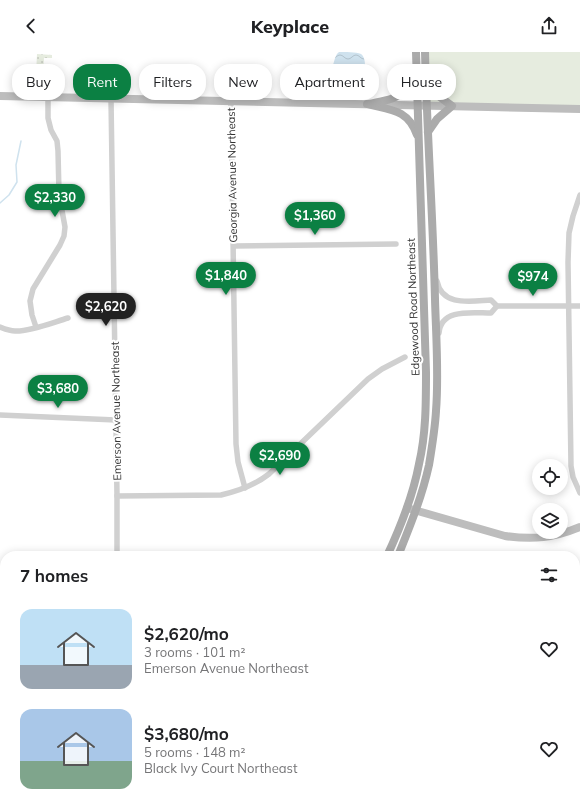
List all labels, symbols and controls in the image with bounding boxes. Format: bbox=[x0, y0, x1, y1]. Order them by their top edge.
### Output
icon: back bbox=[20, 15, 42, 37]
text: Keyplace bbox=[251, 15, 329, 38]
icon: share bbox=[538, 15, 560, 37]
chip: Buy bbox=[12, 64, 65, 100]
chip: Rent bbox=[73, 64, 131, 100]
chip: Filters bbox=[139, 64, 206, 100]
chip: New bbox=[214, 64, 272, 100]
chip: Apartment bbox=[280, 64, 379, 100]
chip: House bbox=[387, 64, 456, 100]
street label: Georgia Avenue Northeast bbox=[224, 107, 240, 243]
pin: $2,330 bbox=[22, 184, 88, 218]
text: $2,330 bbox=[34, 189, 76, 205]
pin: $1,360 bbox=[282, 202, 348, 236]
text: $1,360 bbox=[294, 207, 336, 223]
street label: Edgewood Road Northeast bbox=[404, 238, 422, 376]
pin: $1,840 bbox=[193, 262, 259, 296]
pin: $974 bbox=[509, 263, 557, 297]
text: $1,840 bbox=[205, 267, 247, 283]
text: $974 bbox=[517, 268, 549, 284]
pin: $2,620 bbox=[73, 293, 139, 327]
text: $2,620 bbox=[85, 298, 127, 314]
street label: Emerson Avenue Northeast bbox=[108, 341, 124, 481]
pin: $3,680 bbox=[25, 375, 91, 409]
text: $3,680 bbox=[37, 380, 79, 396]
pin: $2,690 bbox=[247, 442, 313, 476]
text: $2,690 bbox=[259, 447, 301, 463]
map controls bbox=[532, 459, 568, 539]
button: locate bbox=[532, 459, 568, 495]
button: layers bbox=[532, 503, 568, 539]
icon: filters bbox=[538, 564, 560, 586]
text: 7 homes bbox=[20, 565, 88, 586]
text: $2,620/mo bbox=[144, 623, 229, 644]
icon: home bbox=[52, 625, 100, 673]
icon: heart bbox=[538, 638, 560, 660]
text: 3 rooms · 101 m² bbox=[144, 644, 245, 660]
text: Emerson Avenue Northeast bbox=[144, 660, 309, 676]
text: $3,680/mo bbox=[144, 723, 229, 744]
icon: home bbox=[52, 725, 100, 773]
icon: heart bbox=[538, 738, 560, 760]
text: 5 rooms · 148 m² bbox=[144, 744, 245, 760]
text: Black Ivy Court Northeast bbox=[144, 760, 298, 776]

